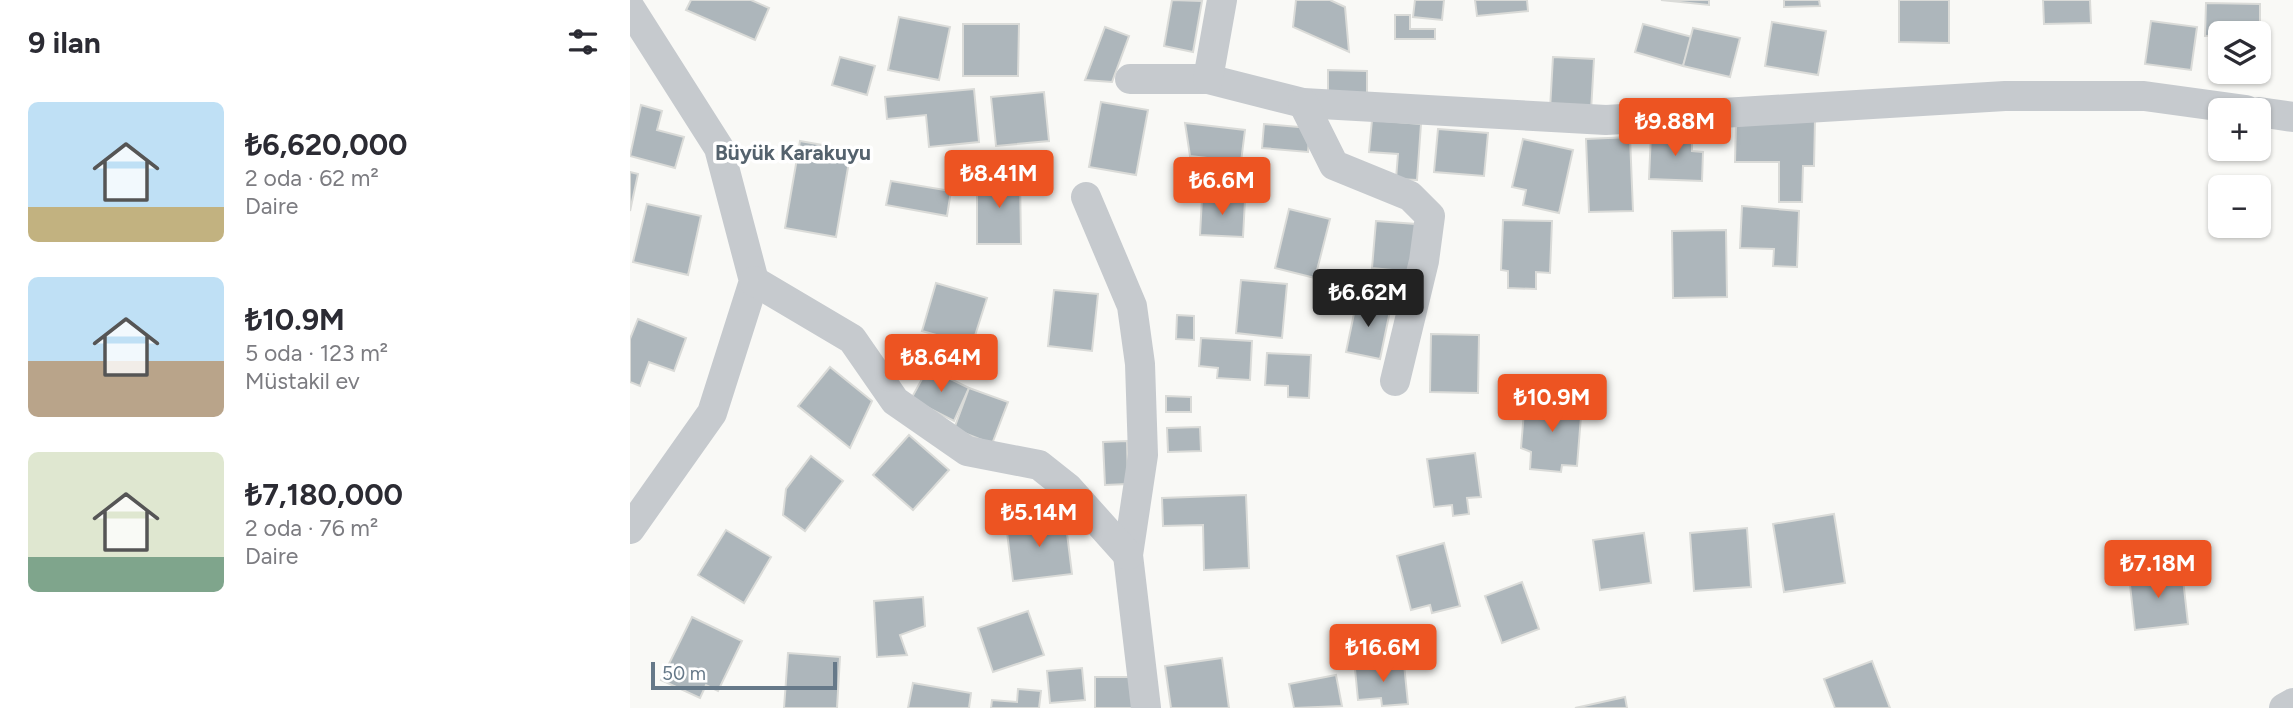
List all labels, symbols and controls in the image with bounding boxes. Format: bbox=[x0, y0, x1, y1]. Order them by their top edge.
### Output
map controls bbox=[2208, 21, 2271, 238]
button: layers bbox=[2208, 21, 2271, 84]
icon: filters bbox=[564, 23, 602, 61]
text: 9 ilan bbox=[28, 24, 101, 61]
button: + bbox=[2208, 98, 2271, 161]
pin: ₺9.88M bbox=[1618, 99, 1732, 158]
text: ₺9.88M bbox=[1635, 107, 1715, 135]
text: ₺6,620,000 bbox=[245, 126, 408, 163]
icon: home bbox=[84, 130, 168, 214]
district label: Büyük Karakuyu bbox=[715, 140, 871, 165]
pin: ₺8.41M bbox=[942, 150, 1056, 210]
pin: ₺6.6M bbox=[1173, 158, 1271, 217]
text: ₺8.41M bbox=[961, 159, 1037, 187]
text: 2 oda · 62 m² bbox=[245, 164, 379, 192]
text: ₺6.6M bbox=[1189, 166, 1255, 194]
button: − bbox=[2208, 175, 2271, 238]
text: Daire bbox=[245, 192, 298, 220]
pin: ₺6.62M bbox=[1311, 270, 1425, 329]
text: ₺6.62M bbox=[1329, 278, 1407, 306]
text: ₺10.9M bbox=[245, 301, 345, 338]
icon: home bbox=[84, 305, 168, 389]
pin: ₺8.64M bbox=[884, 334, 998, 394]
text: 5 oda · 123 m² bbox=[245, 339, 388, 367]
text: ₺8.64M bbox=[901, 343, 981, 371]
text: Müstakil ev bbox=[245, 367, 360, 395]
pin: ₺10.9M bbox=[1495, 374, 1609, 434]
text: ₺10.9M bbox=[1514, 383, 1590, 411]
text: ₺7,180,000 bbox=[245, 476, 403, 513]
icon: home bbox=[84, 480, 168, 564]
pin: ₺5.14M bbox=[982, 490, 1096, 549]
text: ₺5.14M bbox=[1001, 498, 1077, 526]
text: 2 oda · 76 m² bbox=[245, 514, 378, 542]
pin: ₺7.18M bbox=[2101, 540, 2215, 600]
text: Daire bbox=[245, 542, 298, 570]
text: ₺7.18M bbox=[2120, 549, 2196, 577]
pin: ₺16.6M bbox=[1326, 624, 1440, 684]
text: ₺16.6M bbox=[1346, 633, 1420, 661]
scale bar bbox=[651, 659, 836, 691]
text: 50 m bbox=[662, 662, 706, 685]

